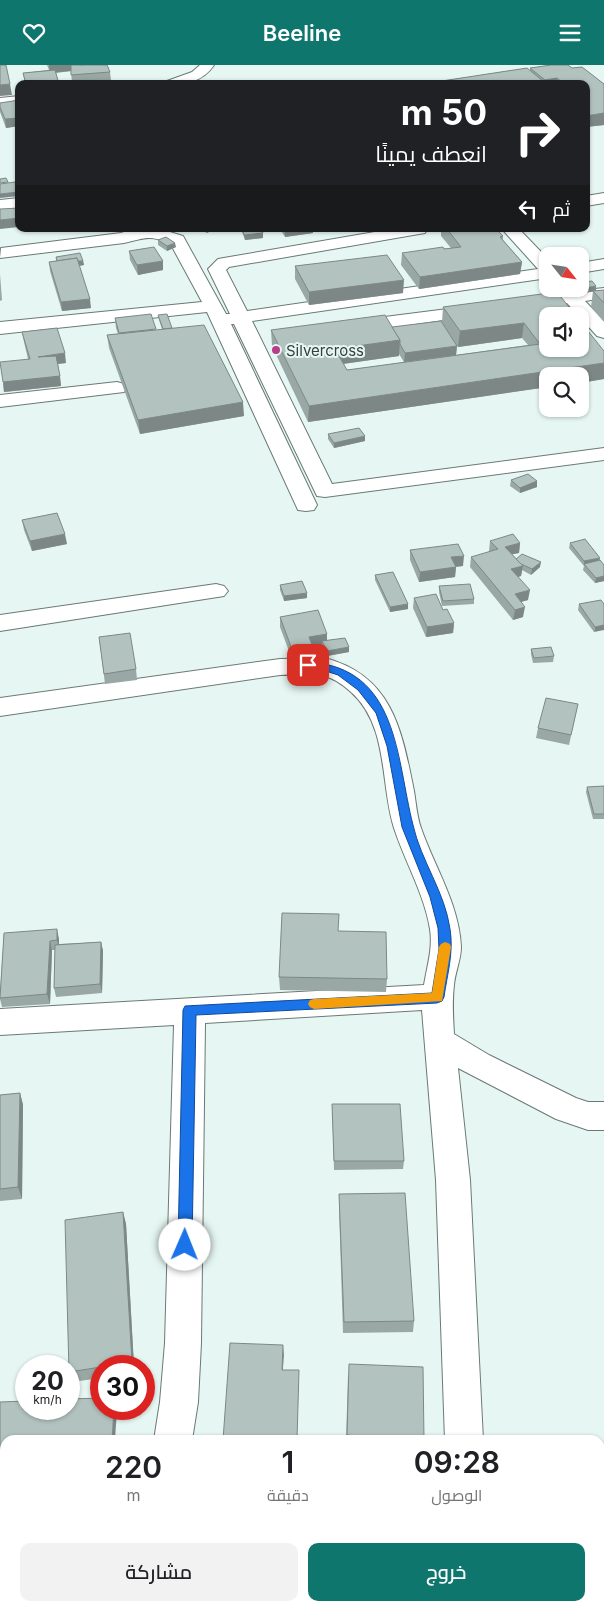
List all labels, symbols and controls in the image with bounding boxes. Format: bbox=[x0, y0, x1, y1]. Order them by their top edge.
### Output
icon: heart bbox=[20, 19, 48, 47]
icon: menu bbox=[556, 19, 584, 47]
text: Beeline bbox=[263, 20, 341, 46]
text: 50 m bbox=[401, 91, 487, 133]
icon: right bbox=[505, 100, 570, 165]
text: انعطف يمينًا bbox=[375, 141, 487, 167]
icon: left bbox=[514, 195, 542, 223]
text: ثم bbox=[552, 198, 570, 221]
north arrow bbox=[539, 247, 589, 297]
map controls bbox=[539, 247, 589, 417]
button: sound bbox=[539, 307, 589, 357]
place label: Silvercross bbox=[286, 341, 364, 360]
marker: Silvercross bbox=[270, 344, 282, 356]
button: search bbox=[539, 367, 589, 417]
pin bbox=[287, 644, 329, 686]
icon: arrive bbox=[294, 651, 322, 679]
position arrow bbox=[158, 1218, 210, 1270]
speed limit sign: 30 bbox=[90, 1355, 155, 1420]
text: 20 bbox=[31, 1366, 64, 1396]
text: km/h bbox=[33, 1392, 62, 1407]
text: 1 bbox=[282, 1444, 294, 1480]
text: 09:28 bbox=[414, 1444, 500, 1480]
text: 220 bbox=[105, 1449, 162, 1485]
text: m bbox=[127, 1485, 141, 1505]
text: دقيقة bbox=[267, 1485, 309, 1505]
text: الوصول bbox=[431, 1485, 482, 1505]
button: مشاركة bbox=[20, 1543, 298, 1601]
button: خروج bbox=[308, 1543, 585, 1601]

